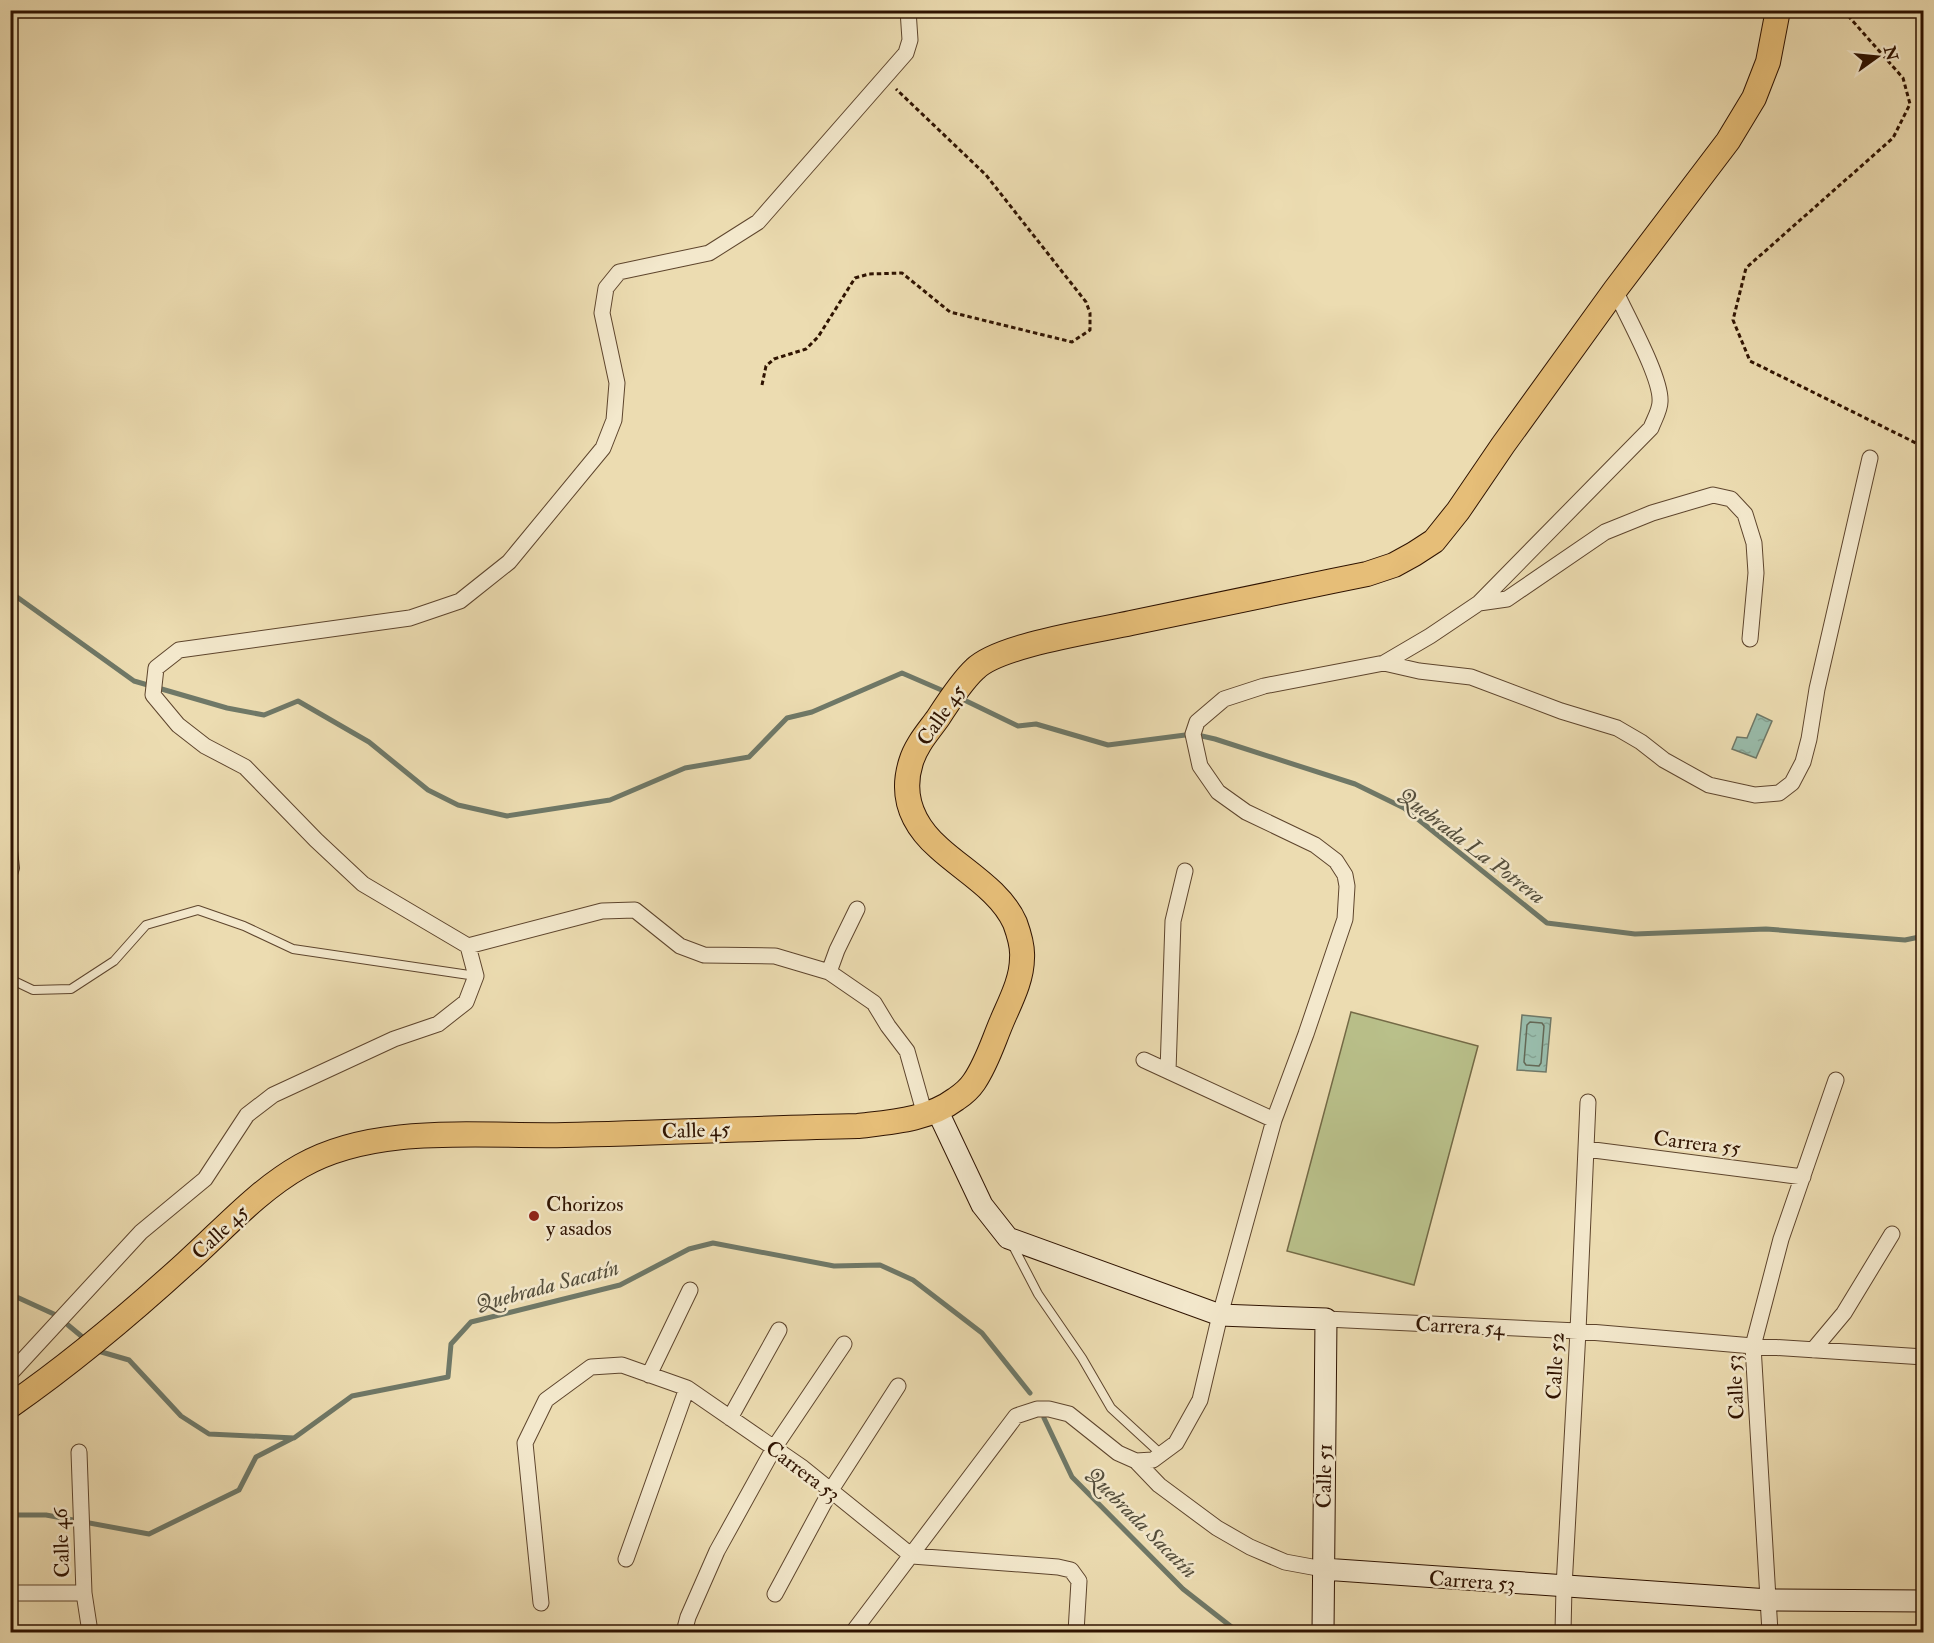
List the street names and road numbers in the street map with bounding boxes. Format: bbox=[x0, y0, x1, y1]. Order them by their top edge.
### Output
street label: Calle 45 bbox=[911, 679, 973, 751]
street label: Calle 45 bbox=[661, 1116, 731, 1145]
street label: Carrera 55 bbox=[1652, 1125, 1743, 1162]
street label: Calle 45 bbox=[186, 1199, 255, 1266]
street label: Carrera 54 bbox=[1415, 1311, 1507, 1342]
street label: Calle 52 bbox=[1540, 1332, 1571, 1400]
street label: Calle 53 bbox=[1720, 1354, 1751, 1420]
street label: Carrera 53 bbox=[760, 1435, 845, 1508]
street label: Calle 51 bbox=[1310, 1444, 1339, 1509]
street label: Calle 46 bbox=[47, 1506, 76, 1578]
street label: Carrera 53 bbox=[1428, 1565, 1516, 1598]

